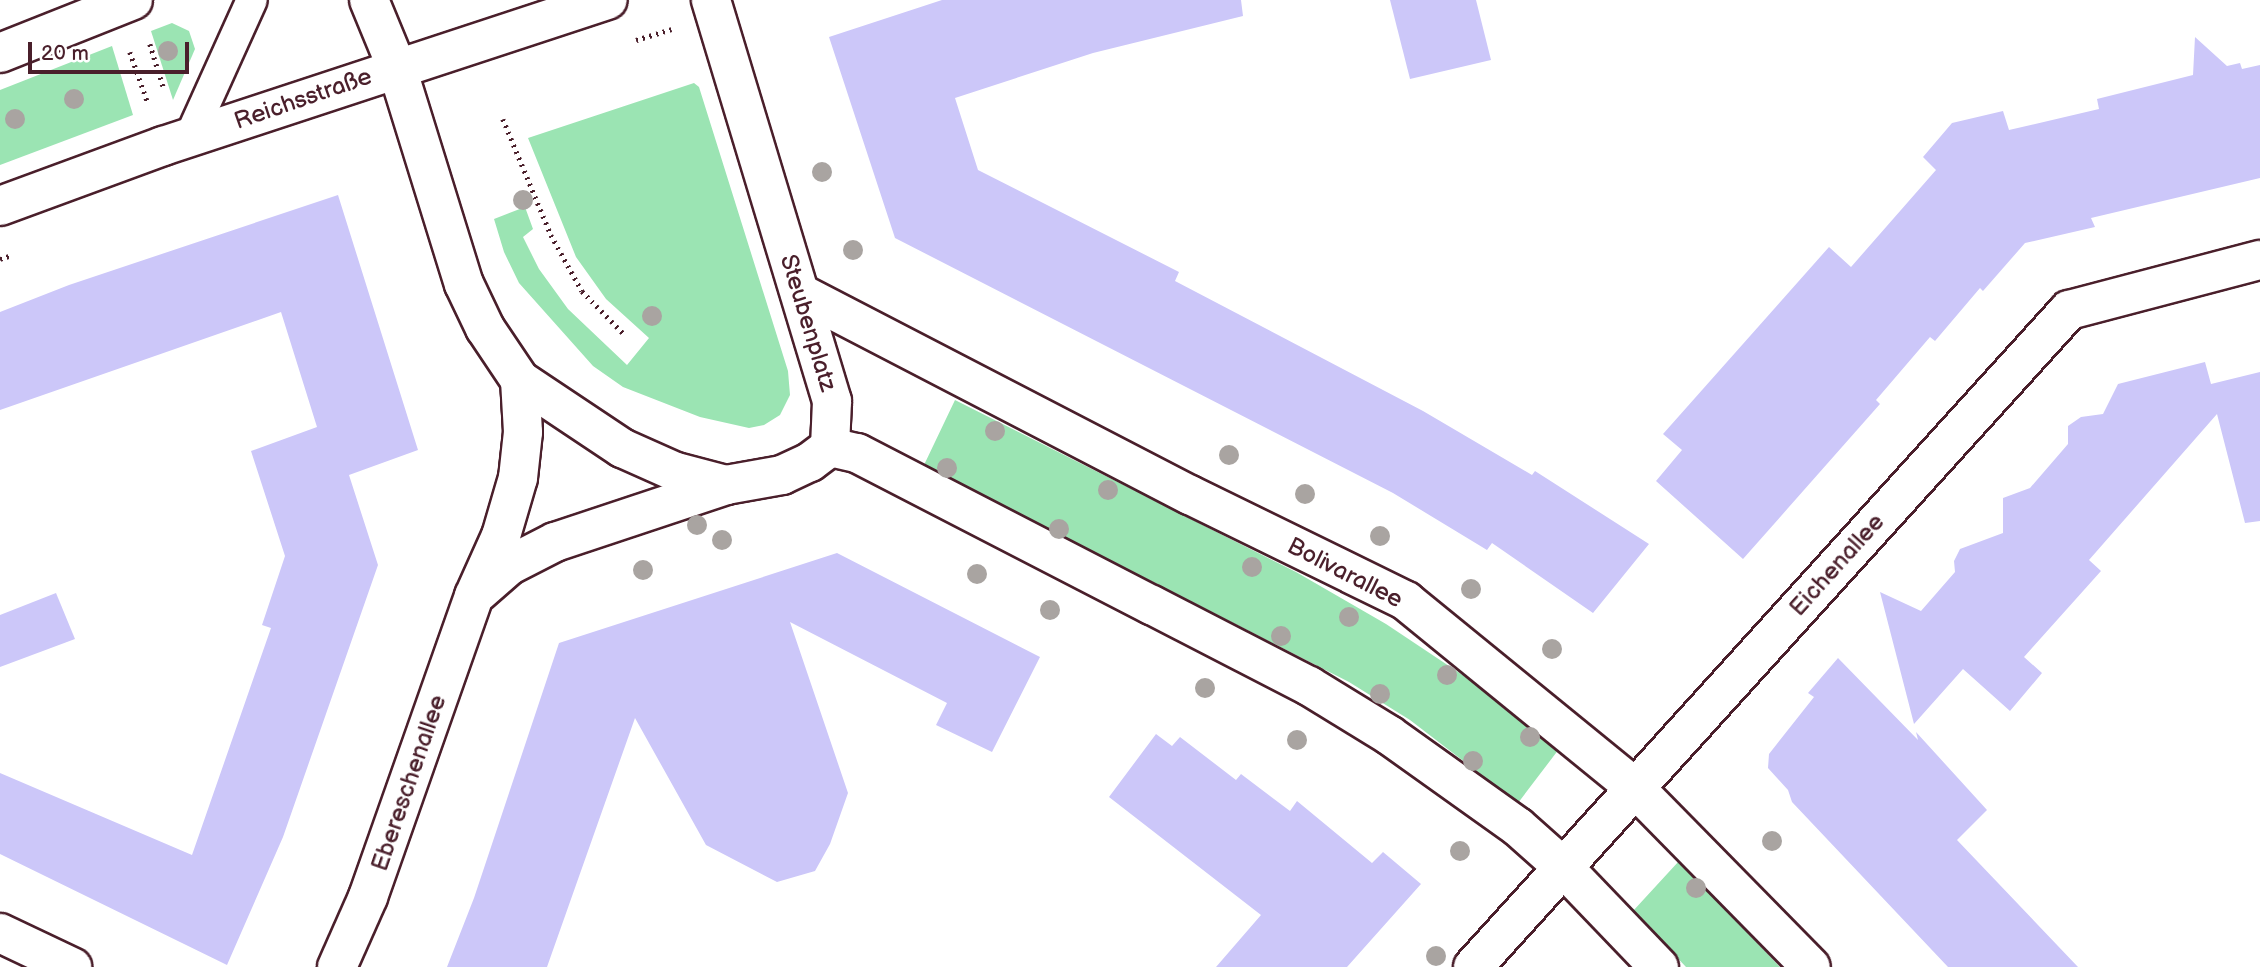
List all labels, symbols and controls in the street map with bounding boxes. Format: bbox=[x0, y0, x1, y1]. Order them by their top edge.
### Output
scale bar bbox=[32, 28, 192, 72]
text: 20 m bbox=[41, 41, 89, 66]
street label: Reichsstraße bbox=[230, 62, 376, 136]
street label: Steubenplatz bbox=[774, 251, 842, 395]
street label: Eichenallee bbox=[1784, 508, 1890, 622]
street label: Bolivarallee bbox=[1282, 532, 1408, 614]
street label: Ebereschenallee bbox=[365, 691, 453, 875]

